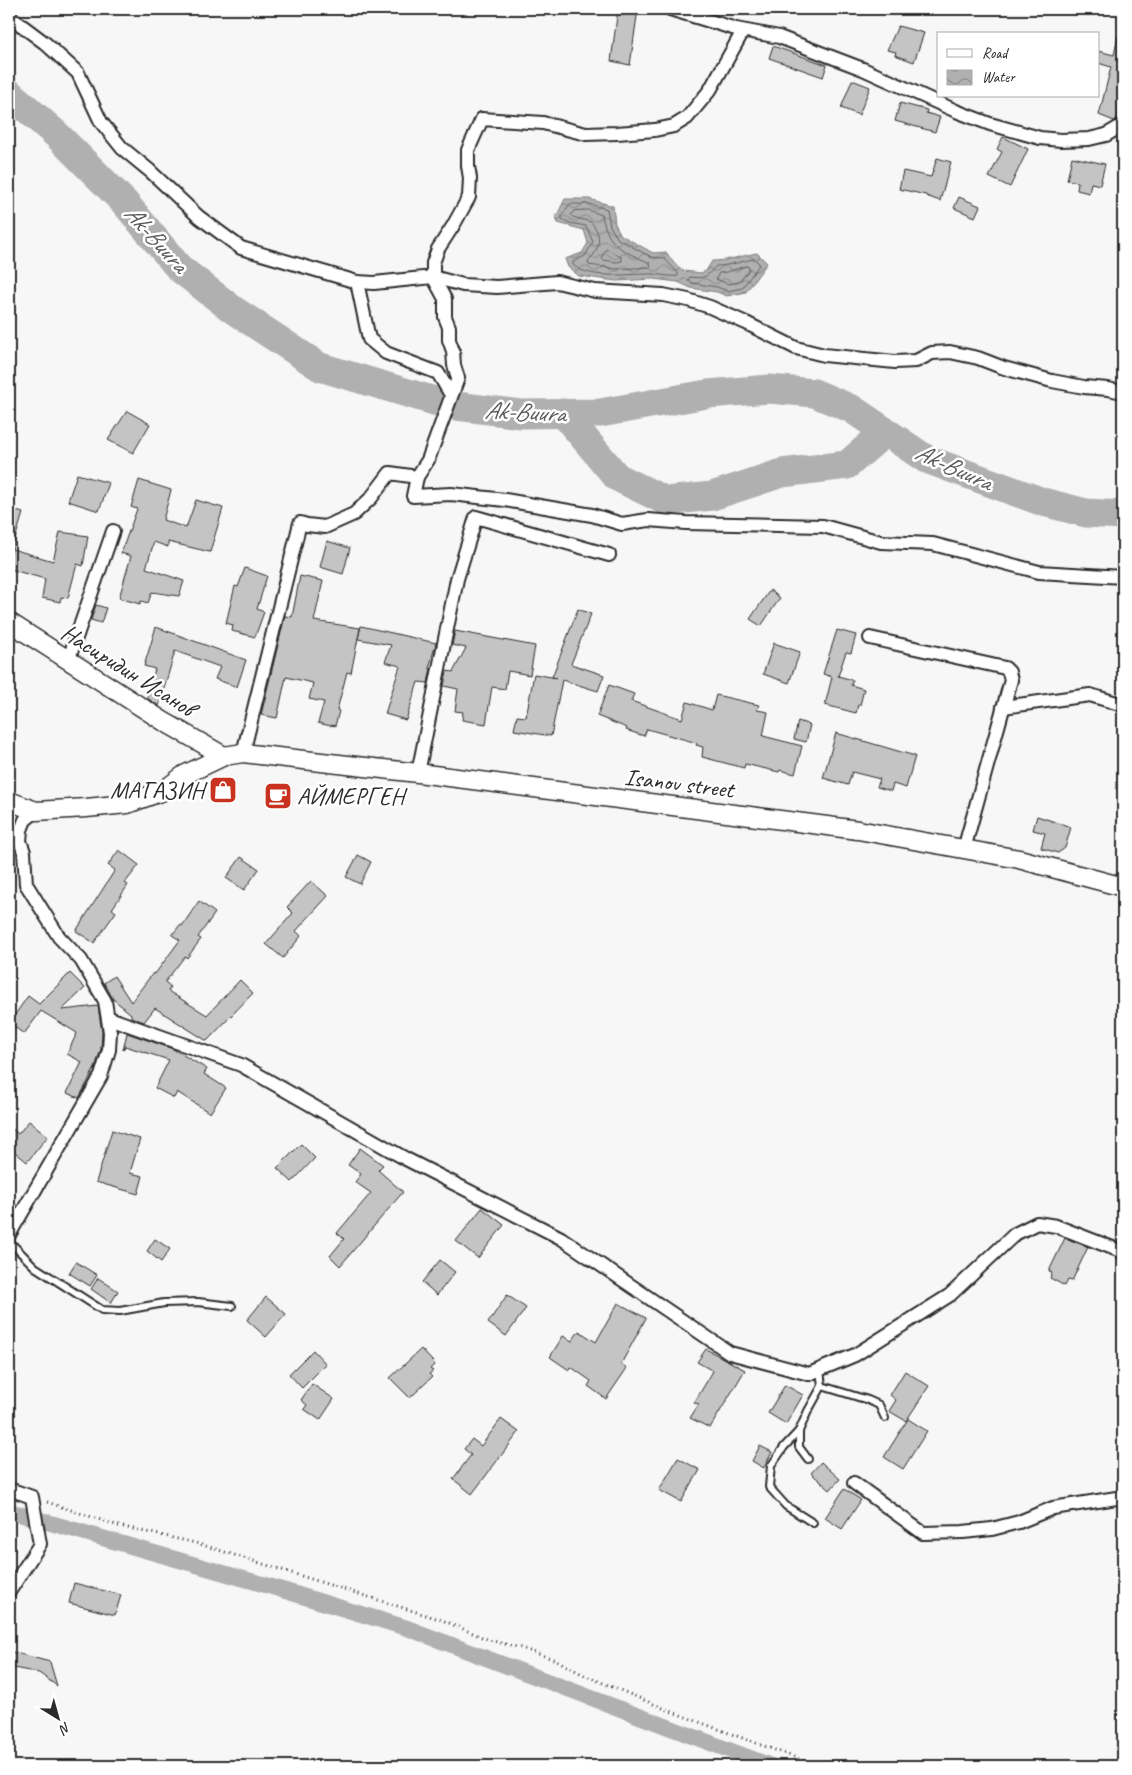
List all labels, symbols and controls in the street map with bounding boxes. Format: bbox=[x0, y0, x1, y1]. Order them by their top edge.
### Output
legend bbox=[937, 32, 1100, 98]
text: Road bbox=[982, 44, 1009, 63]
text: Water bbox=[982, 68, 1016, 87]
water label: Ak-Buura bbox=[117, 198, 197, 281]
water label: Ak-Buura bbox=[484, 394, 569, 430]
water label: Ak-Buura bbox=[910, 436, 999, 499]
street label: Насиридин Исанов bbox=[56, 617, 205, 726]
street label: Isanov street bbox=[623, 761, 737, 805]
place label: МАГАЗИН bbox=[110, 775, 208, 805]
shop icon: МАГАЗИН bbox=[208, 775, 238, 805]
cafe icon: АЙМЕРГЕН bbox=[263, 781, 293, 811]
place label: АЙМЕРГЕН bbox=[297, 781, 409, 811]
north arrow bbox=[32, 1692, 82, 1742]
text: N bbox=[55, 1719, 74, 1739]

